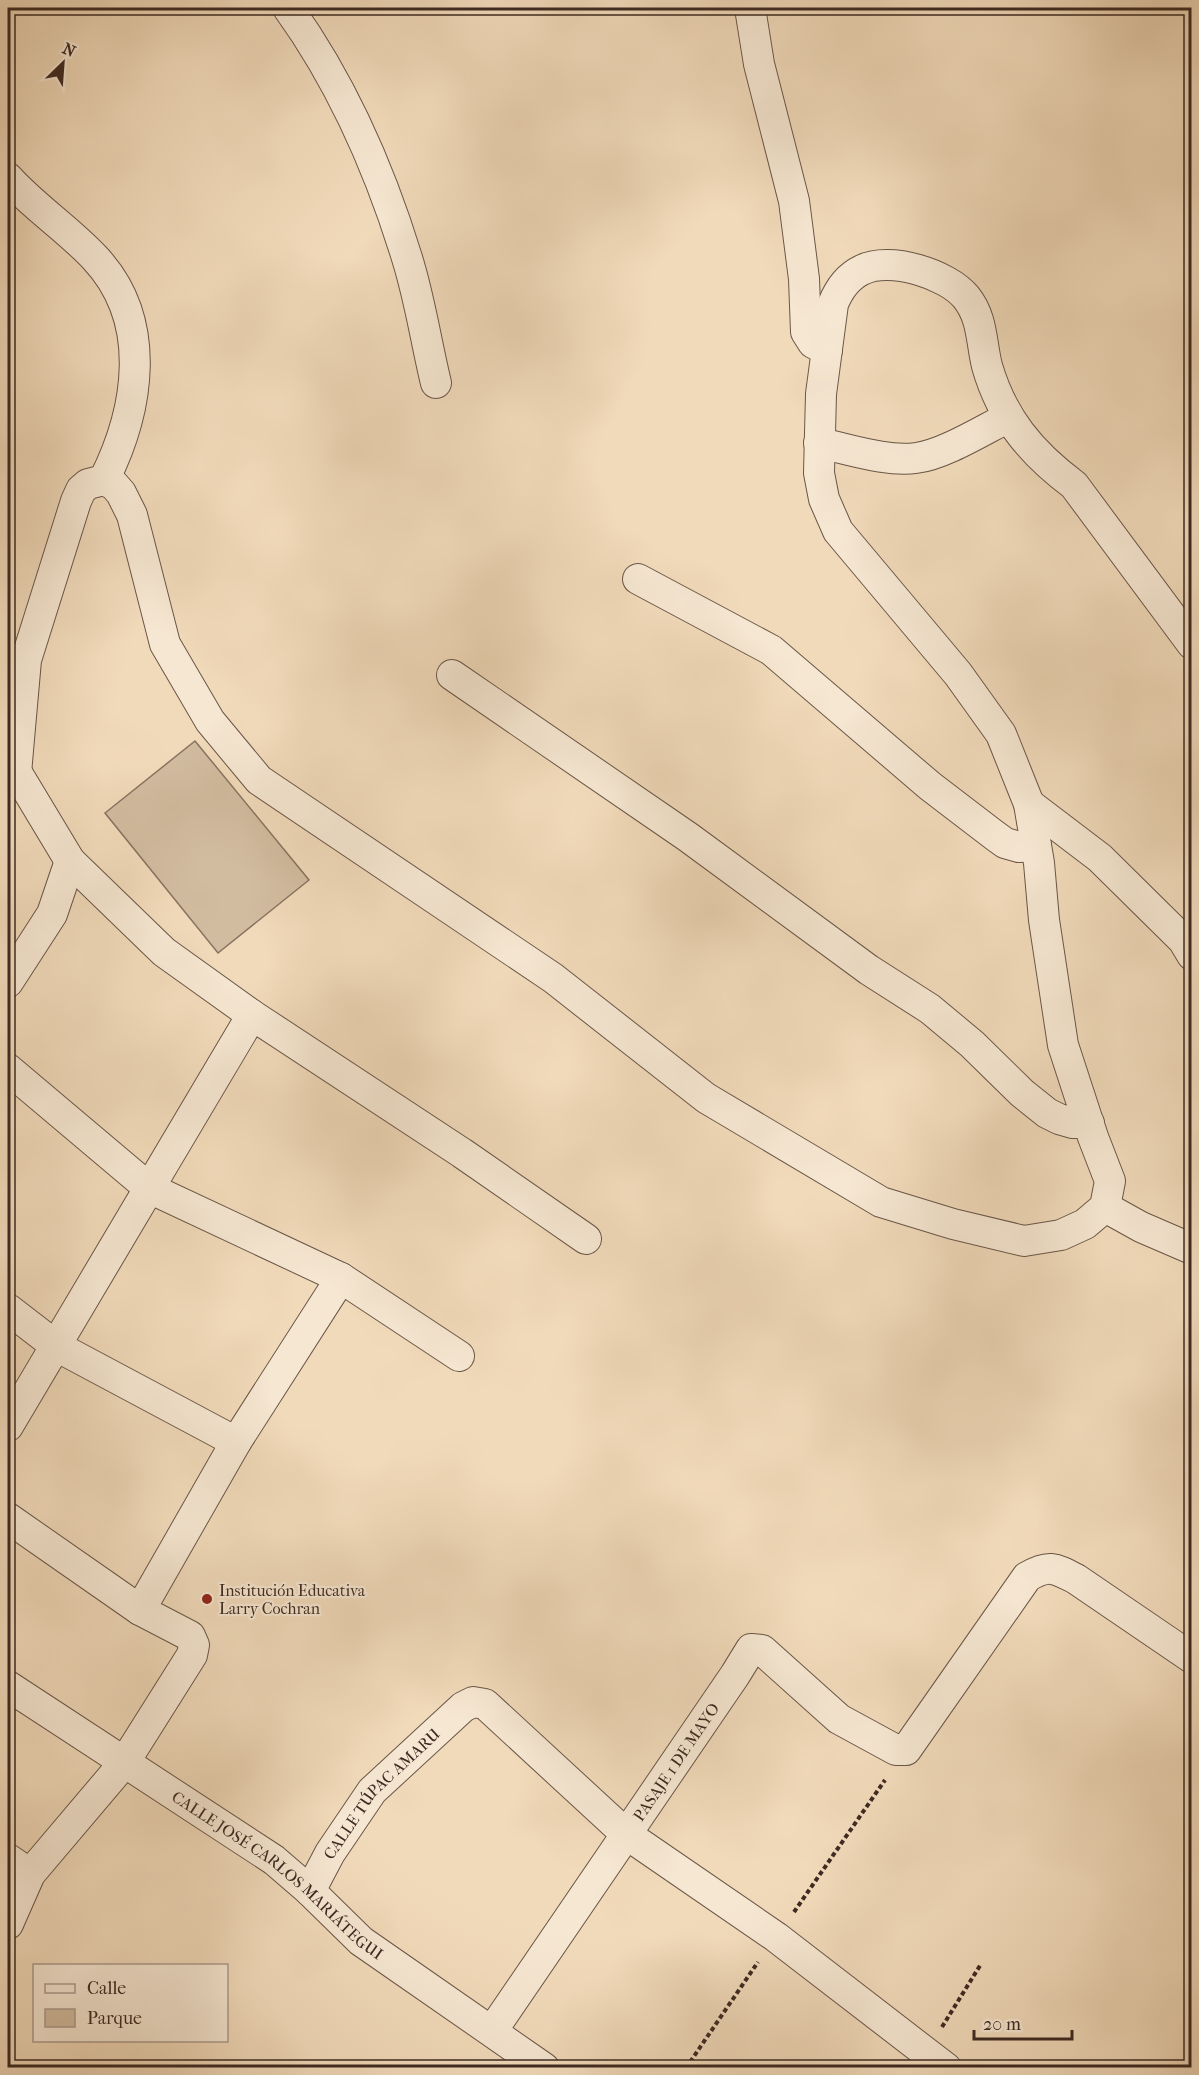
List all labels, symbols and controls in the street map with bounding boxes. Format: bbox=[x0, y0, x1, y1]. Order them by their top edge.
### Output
north arrow bbox=[33, 33, 93, 93]
text: N bbox=[60, 39, 79, 61]
place label: Institución Educativa Larry Cochran bbox=[219, 1581, 366, 1618]
marker: Institución Educativa Larry Cochran bbox=[200, 1592, 214, 1606]
street label: PASAJE 1 DE MAYO bbox=[629, 1699, 723, 1825]
street label: CALLE TÚPAC AMARU bbox=[319, 1723, 444, 1862]
street label: CALLE JOSÉ CARLOS MARIÁTEGUI bbox=[169, 1787, 387, 1963]
legend bbox=[33, 1964, 228, 2042]
text: Calle bbox=[87, 1978, 126, 1999]
scale bar bbox=[974, 2003, 1072, 2041]
text: Parque bbox=[87, 2008, 142, 2029]
text: 20 m bbox=[983, 2014, 1021, 2035]

